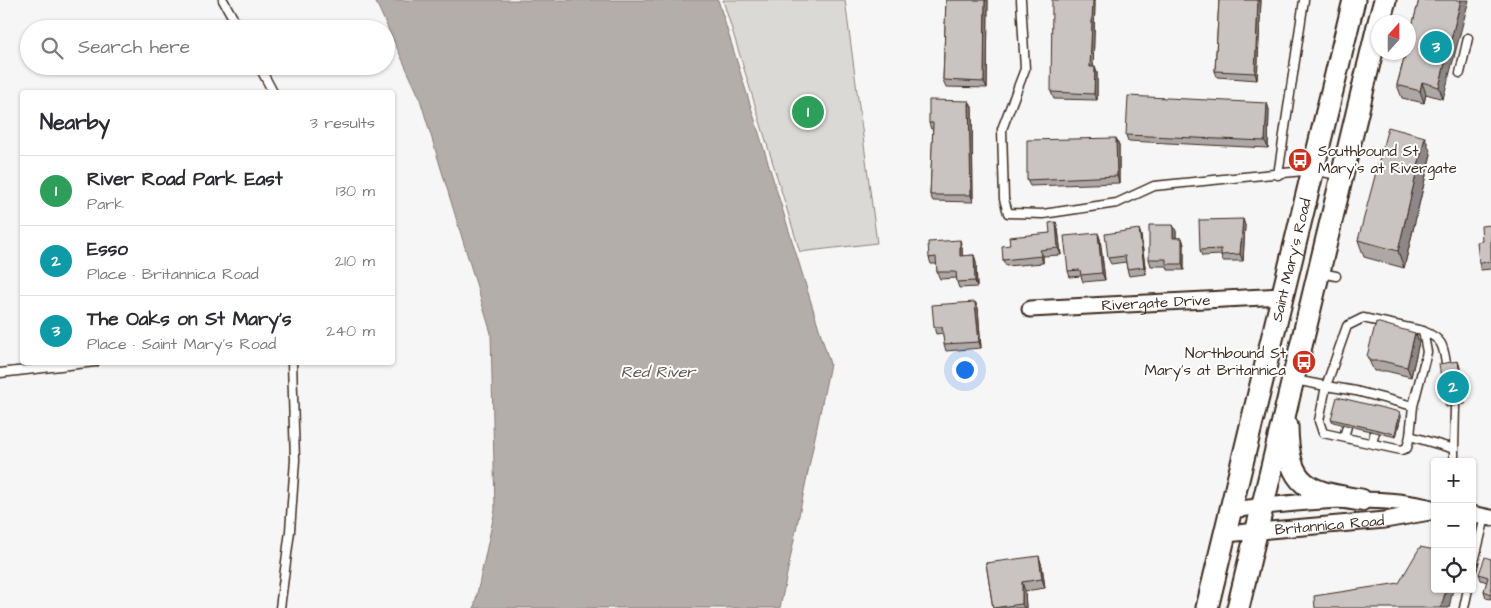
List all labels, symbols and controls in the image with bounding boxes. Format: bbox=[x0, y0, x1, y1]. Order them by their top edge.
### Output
north arrow bbox=[1371, 15, 1416, 60]
search box bbox=[20, 20, 395, 75]
pin: 3 bbox=[1420, 28, 1452, 66]
icon: search bbox=[38, 34, 66, 62]
text: Search here bbox=[78, 34, 190, 61]
pin: 1 bbox=[792, 93, 824, 131]
text: Nearby bbox=[40, 108, 110, 137]
text: 3 results bbox=[310, 112, 375, 134]
place label: Southbound St Mary's at Rivergate bbox=[1318, 141, 1457, 180]
bus stop icon: Southbound St Mary's at Rivergate bbox=[1287, 147, 1313, 173]
text: River Road Park East bbox=[87, 166, 283, 193]
text: 1 bbox=[55, 180, 57, 202]
text: 130 m bbox=[336, 180, 375, 202]
text: Park bbox=[87, 193, 124, 215]
street label: Saint Mary's Road bbox=[1266, 196, 1316, 324]
text: Esso bbox=[87, 236, 128, 263]
text: 2 bbox=[51, 250, 61, 272]
text: 210 m bbox=[335, 250, 375, 272]
text: Place · Britannica Road bbox=[87, 263, 259, 285]
street label: Rivergate Drive bbox=[1101, 289, 1211, 316]
text: The Oaks on St Mary's bbox=[87, 306, 292, 333]
text: 3 bbox=[52, 320, 60, 342]
text: 240 m bbox=[326, 320, 375, 342]
text: Place · Saint Mary's Road bbox=[87, 333, 276, 355]
place label: Northbound St Mary's at Britannica bbox=[1144, 343, 1286, 382]
bus stop icon: Northbound St Mary's at Britannica bbox=[1291, 349, 1317, 375]
your location bbox=[952, 357, 978, 383]
water label: Red River bbox=[621, 361, 697, 383]
pin: 2 bbox=[1437, 368, 1469, 406]
map controls bbox=[1431, 458, 1476, 593]
button: + bbox=[1431, 458, 1476, 503]
button: − bbox=[1431, 503, 1476, 548]
street label: Britannica Road bbox=[1274, 510, 1386, 540]
button: locate bbox=[1431, 548, 1476, 593]

